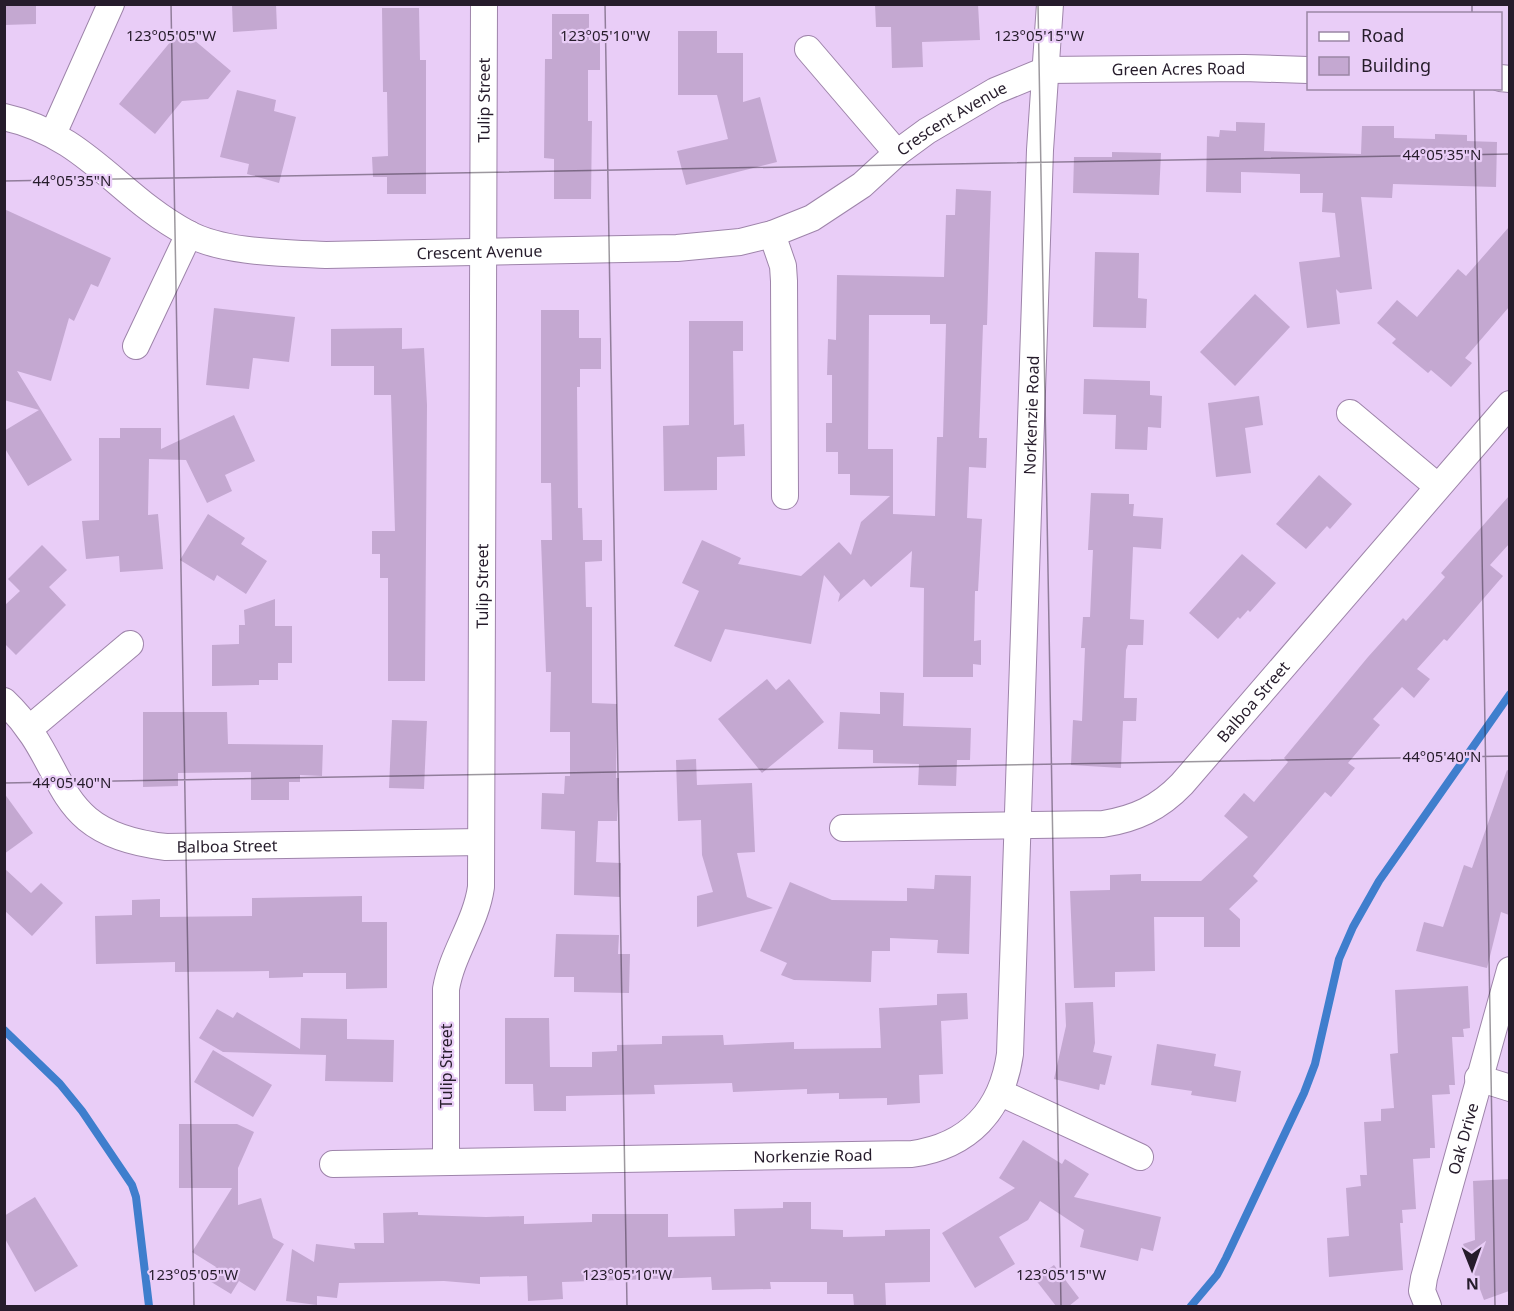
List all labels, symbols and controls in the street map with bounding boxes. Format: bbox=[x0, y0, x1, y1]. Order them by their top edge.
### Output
legend bbox=[1307, 12, 1502, 90]
text: Road bbox=[1361, 23, 1404, 47]
text: 123°05'05"W bbox=[126, 25, 216, 45]
text: 123°05'10"W bbox=[560, 25, 650, 45]
text: 123°05'15"W bbox=[994, 25, 1084, 45]
text: Building bbox=[1361, 53, 1431, 77]
street label: Tulip Street bbox=[473, 57, 495, 143]
street label: Green Acres Road bbox=[1112, 57, 1245, 80]
street label: Crescent Avenue bbox=[892, 76, 1010, 161]
text: 44°05'35"N bbox=[1403, 144, 1481, 164]
text: 44°05'35"N bbox=[33, 170, 111, 190]
street label: Crescent Avenue bbox=[416, 240, 543, 264]
street label: Norkenzie Road bbox=[1018, 355, 1044, 475]
street label: Tulip Street bbox=[471, 543, 493, 629]
street label: Balboa Street bbox=[1212, 656, 1294, 747]
text: 44°05'40"N bbox=[1403, 746, 1481, 766]
text: 44°05'40"N bbox=[33, 772, 111, 792]
street label: Balboa Street bbox=[176, 834, 278, 858]
street label: Tulip Street bbox=[435, 1023, 457, 1108]
street label: Oak Drive bbox=[1442, 1100, 1483, 1177]
street label: Norkenzie Road bbox=[753, 1144, 873, 1168]
north arrow bbox=[1442, 1239, 1502, 1299]
text: 123°05'05"W bbox=[148, 1264, 238, 1284]
text: 123°05'10"W bbox=[582, 1264, 672, 1284]
text: 123°05'15"W bbox=[1016, 1264, 1106, 1284]
text: N bbox=[1466, 1273, 1479, 1295]

